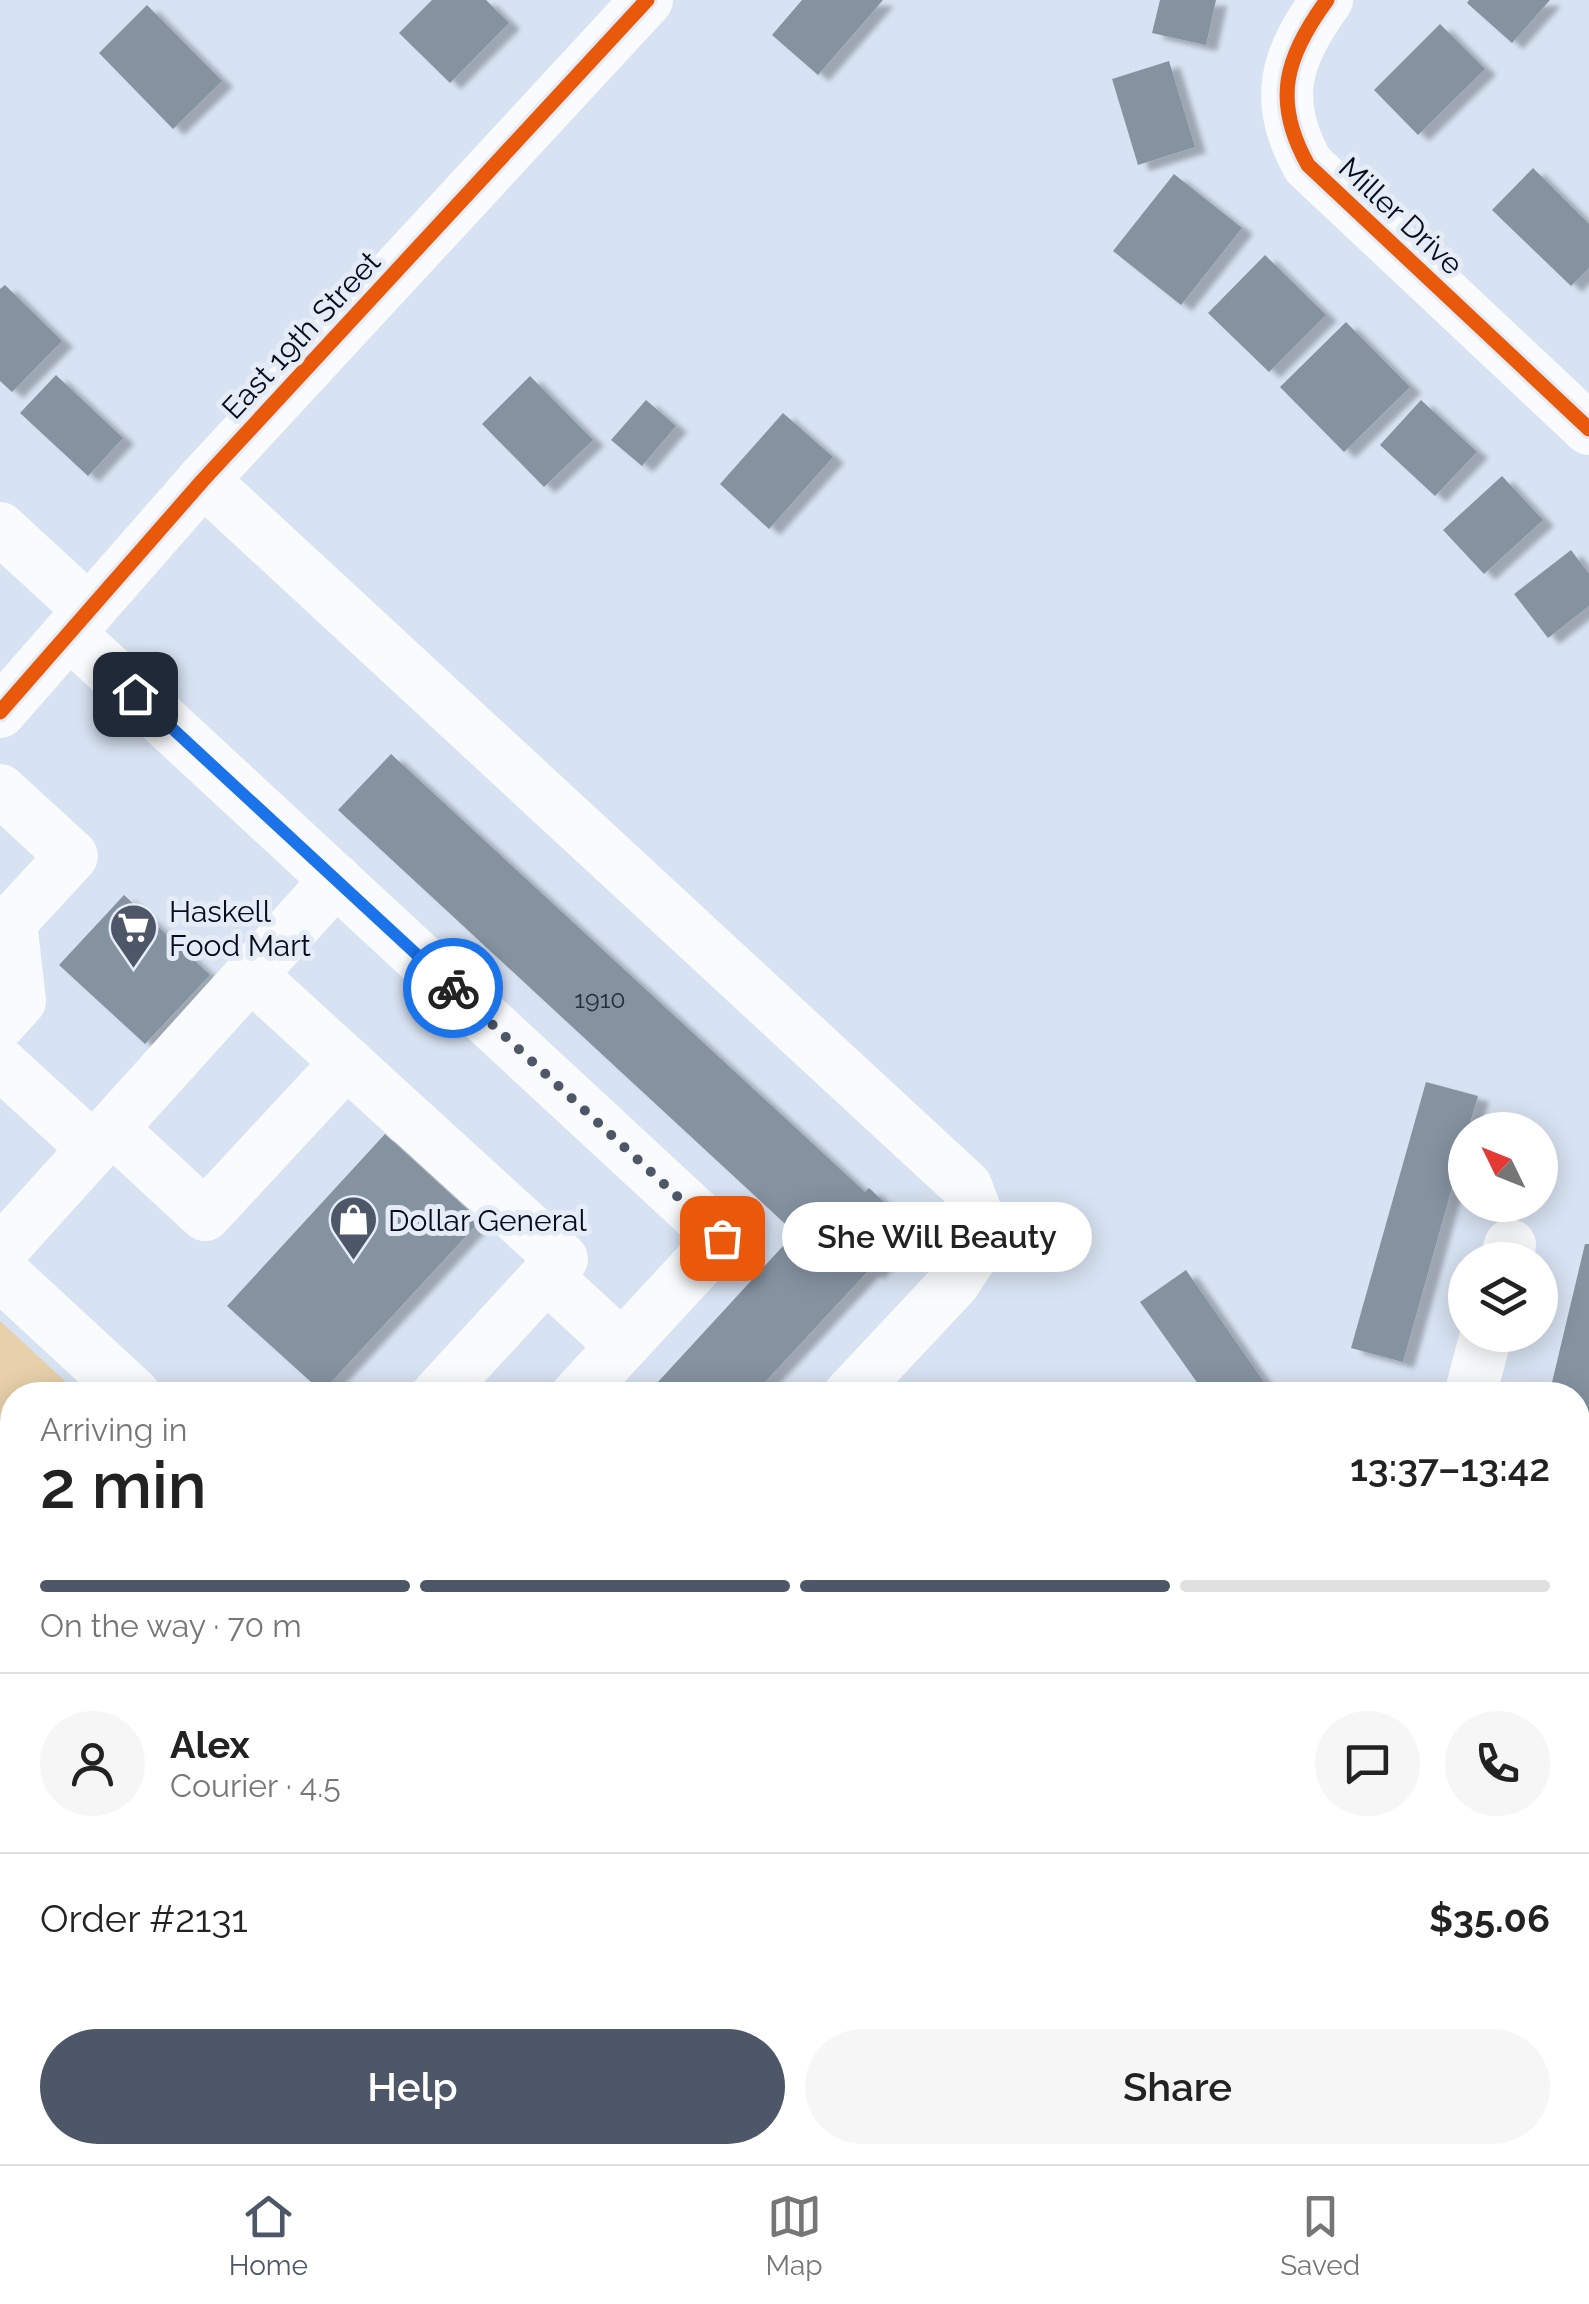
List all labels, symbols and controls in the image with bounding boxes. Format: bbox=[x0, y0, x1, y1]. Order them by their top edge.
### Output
street label: Miller Drive bbox=[1332, 150, 1470, 282]
street label: East 19th Street bbox=[215, 244, 387, 426]
pin bbox=[93, 652, 178, 737]
icon: home bbox=[108, 667, 163, 722]
place label: Haskell Food Mart bbox=[169, 894, 311, 963]
supermarket icon: Haskell Food Mart bbox=[108, 902, 160, 970]
courier bbox=[403, 938, 503, 1038]
icon: bike bbox=[426, 961, 481, 1016]
house number: 1910 bbox=[574, 984, 626, 1014]
north arrow bbox=[1448, 1112, 1558, 1222]
map controls bbox=[1448, 1112, 1558, 1352]
shop icon: Dollar General bbox=[327, 1194, 379, 1262]
pin bbox=[680, 1196, 765, 1281]
place label: Dollar General bbox=[388, 1203, 587, 1238]
callout: She Will Beauty bbox=[782, 1203, 1092, 1273]
icon: bag bbox=[695, 1211, 750, 1266]
text: She Will Beauty bbox=[817, 1218, 1057, 1255]
button: layers bbox=[1448, 1242, 1558, 1352]
text: Arriving in bbox=[40, 1411, 187, 1448]
text: 13:37–13:42 bbox=[1350, 1445, 1550, 1490]
text: 2 min bbox=[40, 1447, 207, 1523]
text: On the way · 70 m bbox=[40, 1607, 302, 1644]
button: person bbox=[40, 1711, 145, 1816]
button: chat bbox=[1315, 1711, 1420, 1816]
button: phone bbox=[1445, 1711, 1550, 1816]
text: Alex bbox=[170, 1722, 250, 1767]
text: Courier · 4.5 bbox=[170, 1767, 341, 1804]
text: Order #2131 bbox=[40, 1896, 248, 1941]
text: $35.06 bbox=[1429, 1896, 1550, 1941]
button: Help bbox=[40, 2029, 785, 2144]
button: Share bbox=[805, 2029, 1550, 2144]
tab: Home bbox=[229, 2189, 308, 2282]
tab: Map bbox=[766, 2189, 823, 2282]
tab: Saved bbox=[1280, 2189, 1360, 2282]

